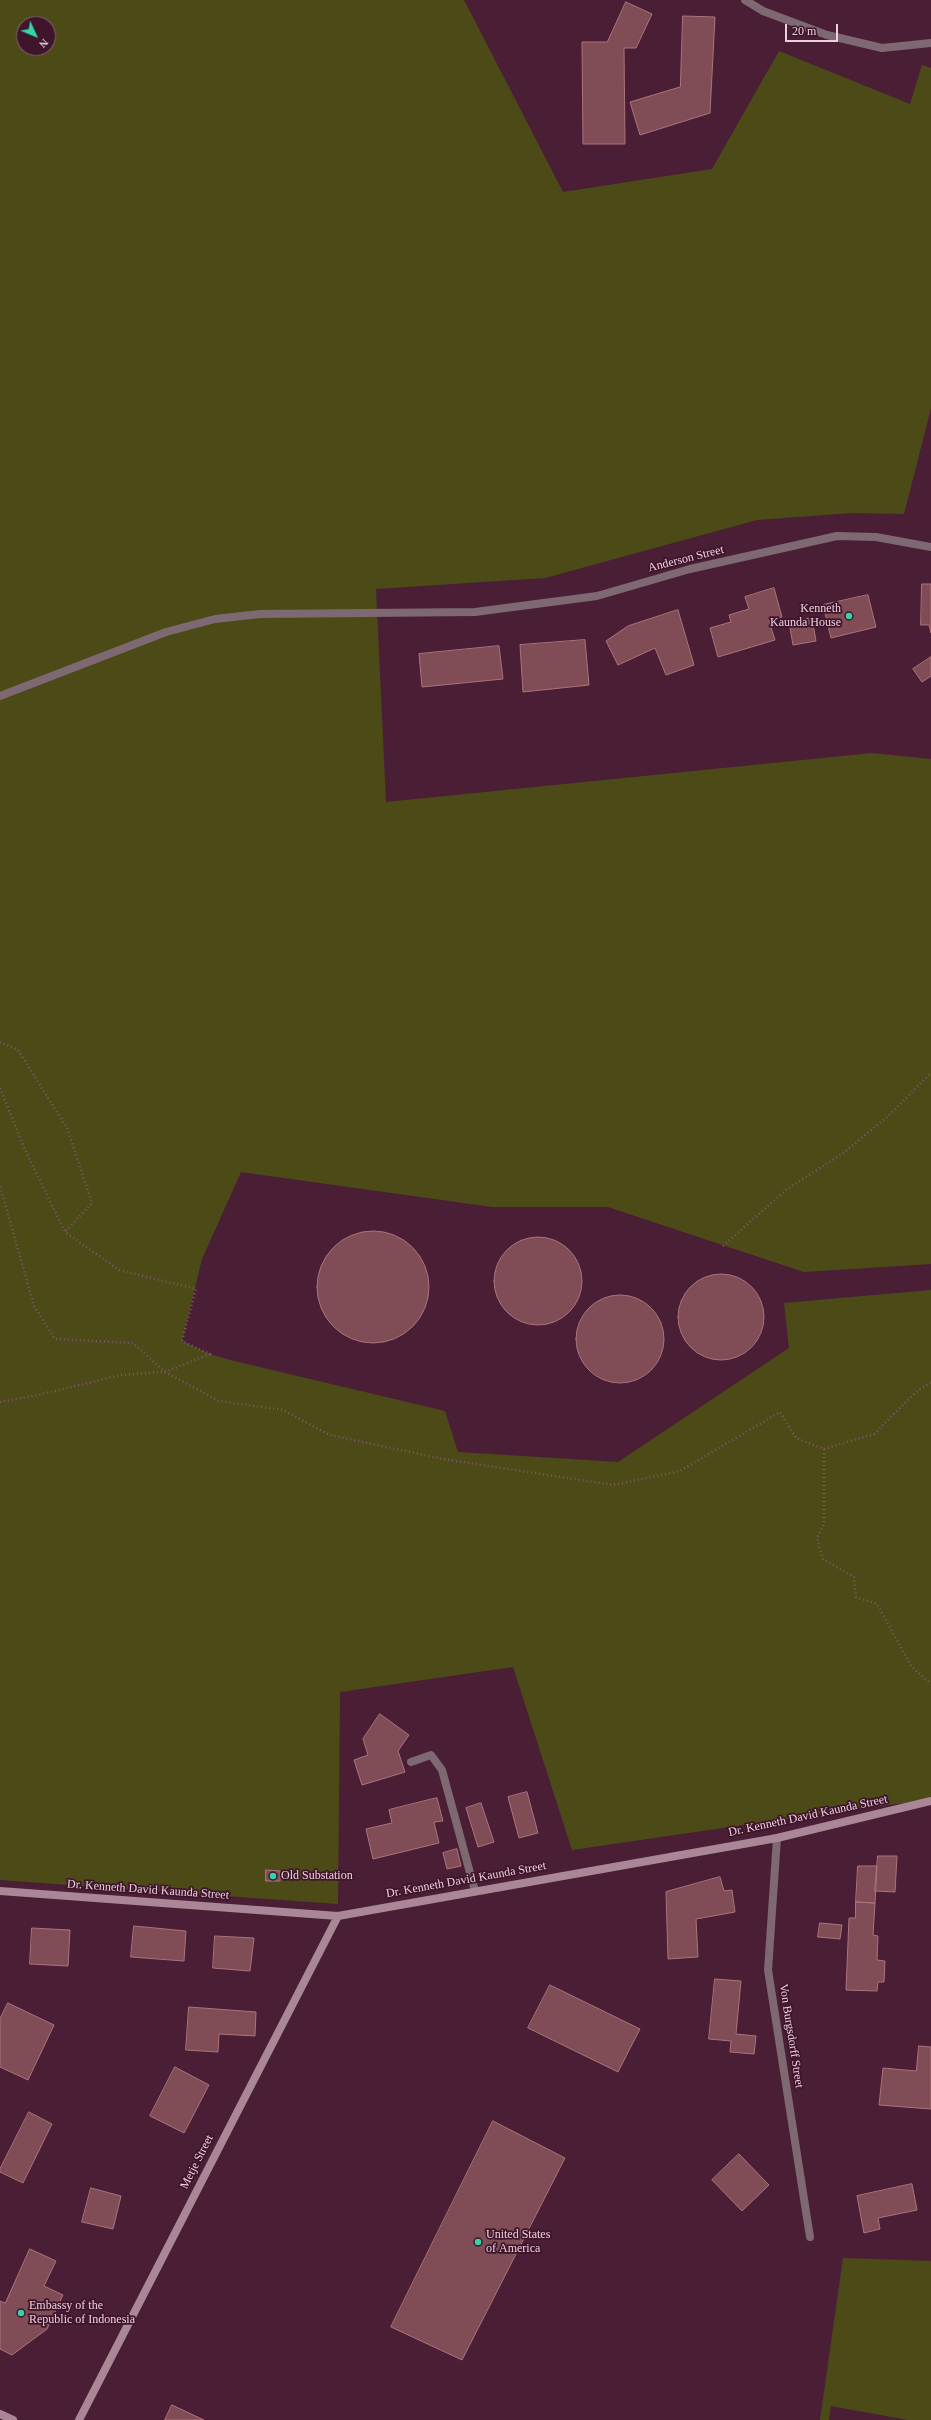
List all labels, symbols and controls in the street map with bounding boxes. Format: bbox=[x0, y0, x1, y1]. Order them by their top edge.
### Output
north arrow bbox=[16, 16, 56, 56]
scale bar bbox=[787, 16, 840, 42]
text: 20 m bbox=[792, 24, 816, 38]
text: N bbox=[37, 37, 51, 51]
street label: Anderson Street bbox=[647, 543, 725, 575]
place label: Kenneth Kaunda House bbox=[770, 602, 841, 630]
marker: Kenneth Kaunda House bbox=[844, 611, 854, 621]
street label: Dr. Kenneth David Kaunda Street bbox=[727, 1792, 889, 1840]
street label: Dr. Kenneth David Kaunda Street bbox=[385, 1859, 547, 1901]
place label: Old Substation bbox=[281, 1869, 353, 1883]
marker: Old Substation bbox=[268, 1871, 278, 1881]
street label: Dr. Kenneth David Kaunda Street bbox=[67, 1877, 229, 1903]
street label: Von Burgsdorff Street bbox=[776, 1983, 806, 2089]
street label: Metje Street bbox=[177, 2132, 217, 2192]
place label: United States of America bbox=[486, 2228, 550, 2256]
marker: United States of America bbox=[473, 2237, 483, 2247]
place label: Embassy of the Republic of Indonesia bbox=[29, 2299, 135, 2327]
marker: Embassy of the Republic of Indonesia bbox=[16, 2308, 26, 2318]

